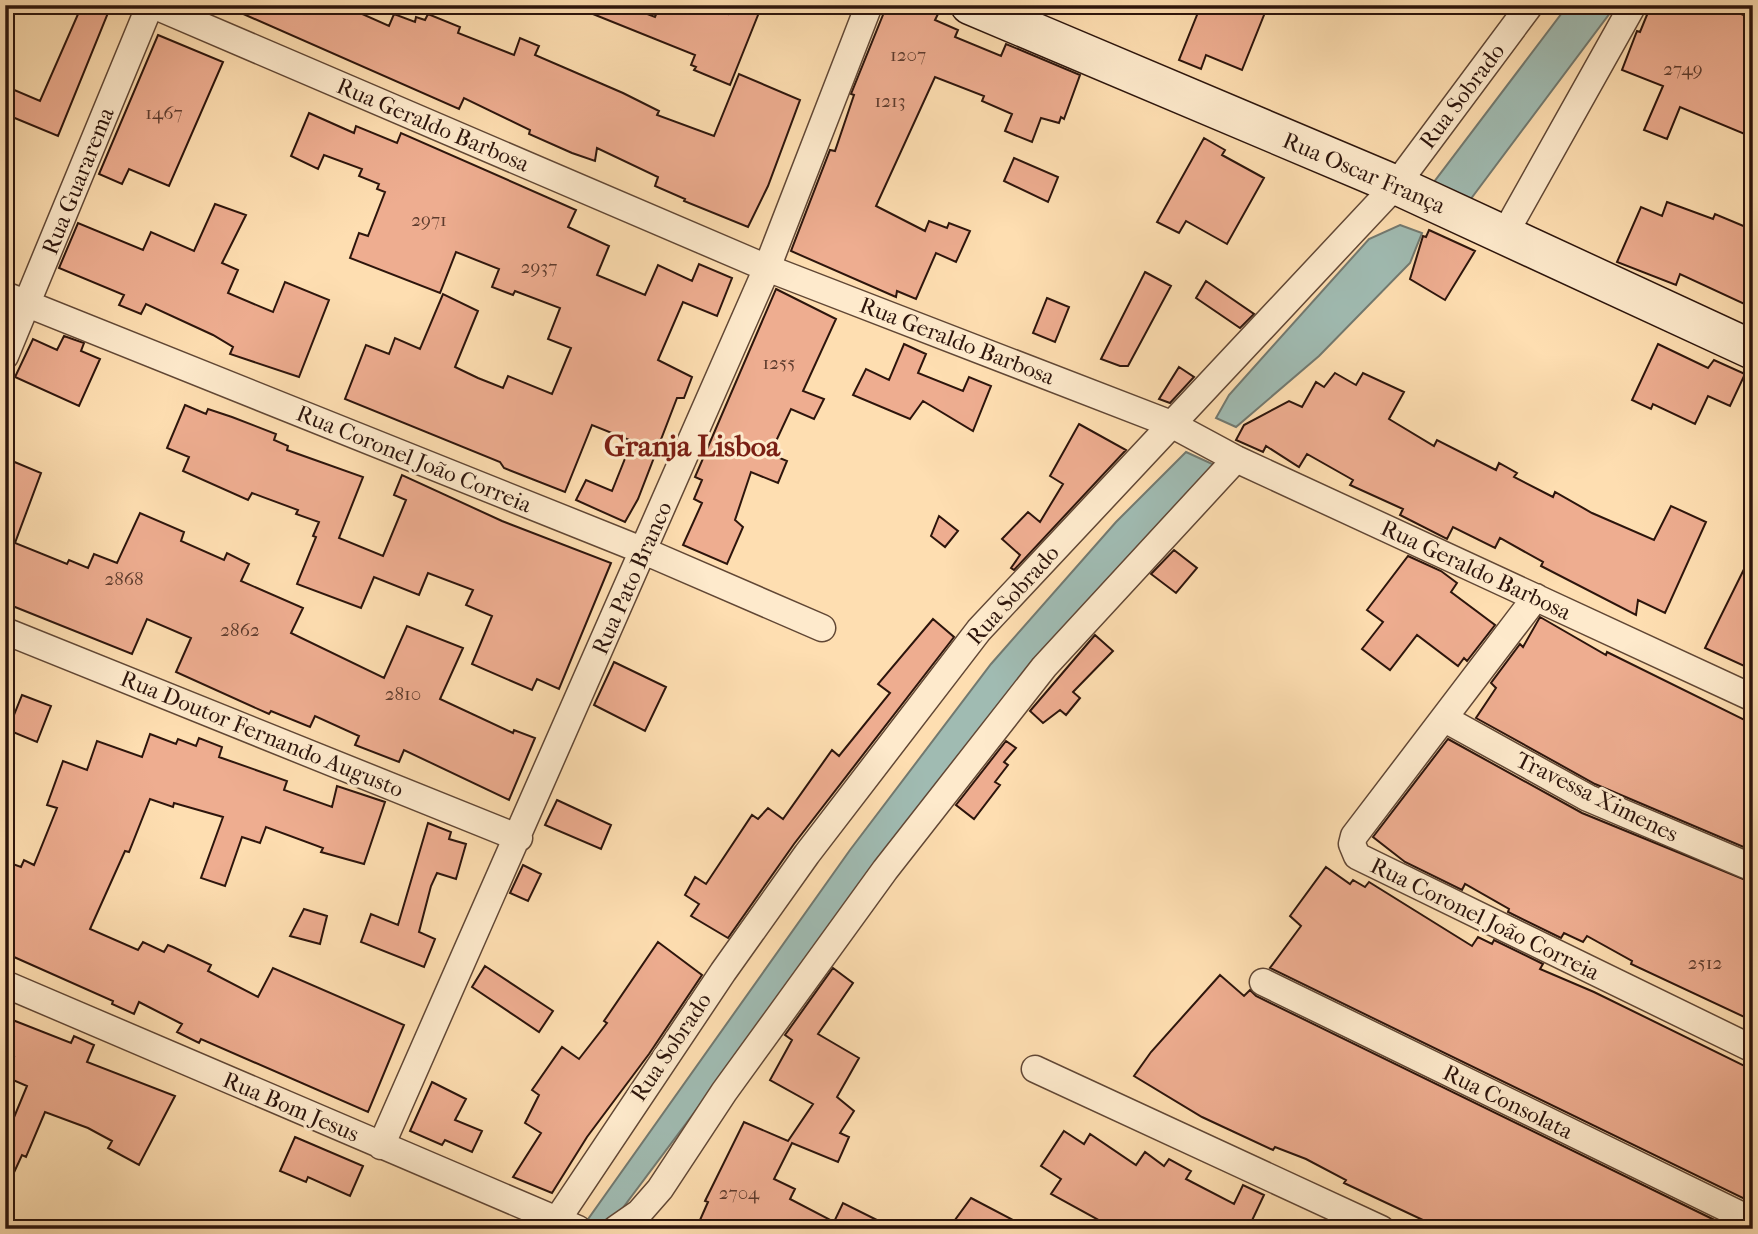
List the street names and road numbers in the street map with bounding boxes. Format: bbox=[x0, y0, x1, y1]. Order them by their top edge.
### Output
street label: Rua Sobrado bbox=[1414, 38, 1510, 154]
street label: Rua Geraldo Barbosa bbox=[333, 72, 534, 178]
street label: Rua Guararema bbox=[36, 103, 120, 258]
street label: Rua Oscar França bbox=[1279, 127, 1450, 220]
street label: Rua Geraldo Barbosa bbox=[856, 291, 1059, 391]
street label: Rua Coronel João Correia bbox=[293, 399, 536, 519]
street label: Rua Pato Branco bbox=[586, 497, 678, 659]
street label: Rua Geraldo Barbosa bbox=[1377, 514, 1576, 626]
street label: Rua Sobrado bbox=[961, 540, 1065, 650]
street label: Rua Doutor Fernando Augusto bbox=[117, 665, 407, 803]
street label: Travessa Ximenes bbox=[1511, 746, 1683, 848]
street label: Rua Coronel João Correia bbox=[1366, 852, 1604, 986]
street label: Rua Sobrado bbox=[625, 988, 717, 1106]
street label: Rua Consolata bbox=[1439, 1059, 1578, 1145]
street label: Rua Bom Jesus bbox=[219, 1066, 363, 1148]

